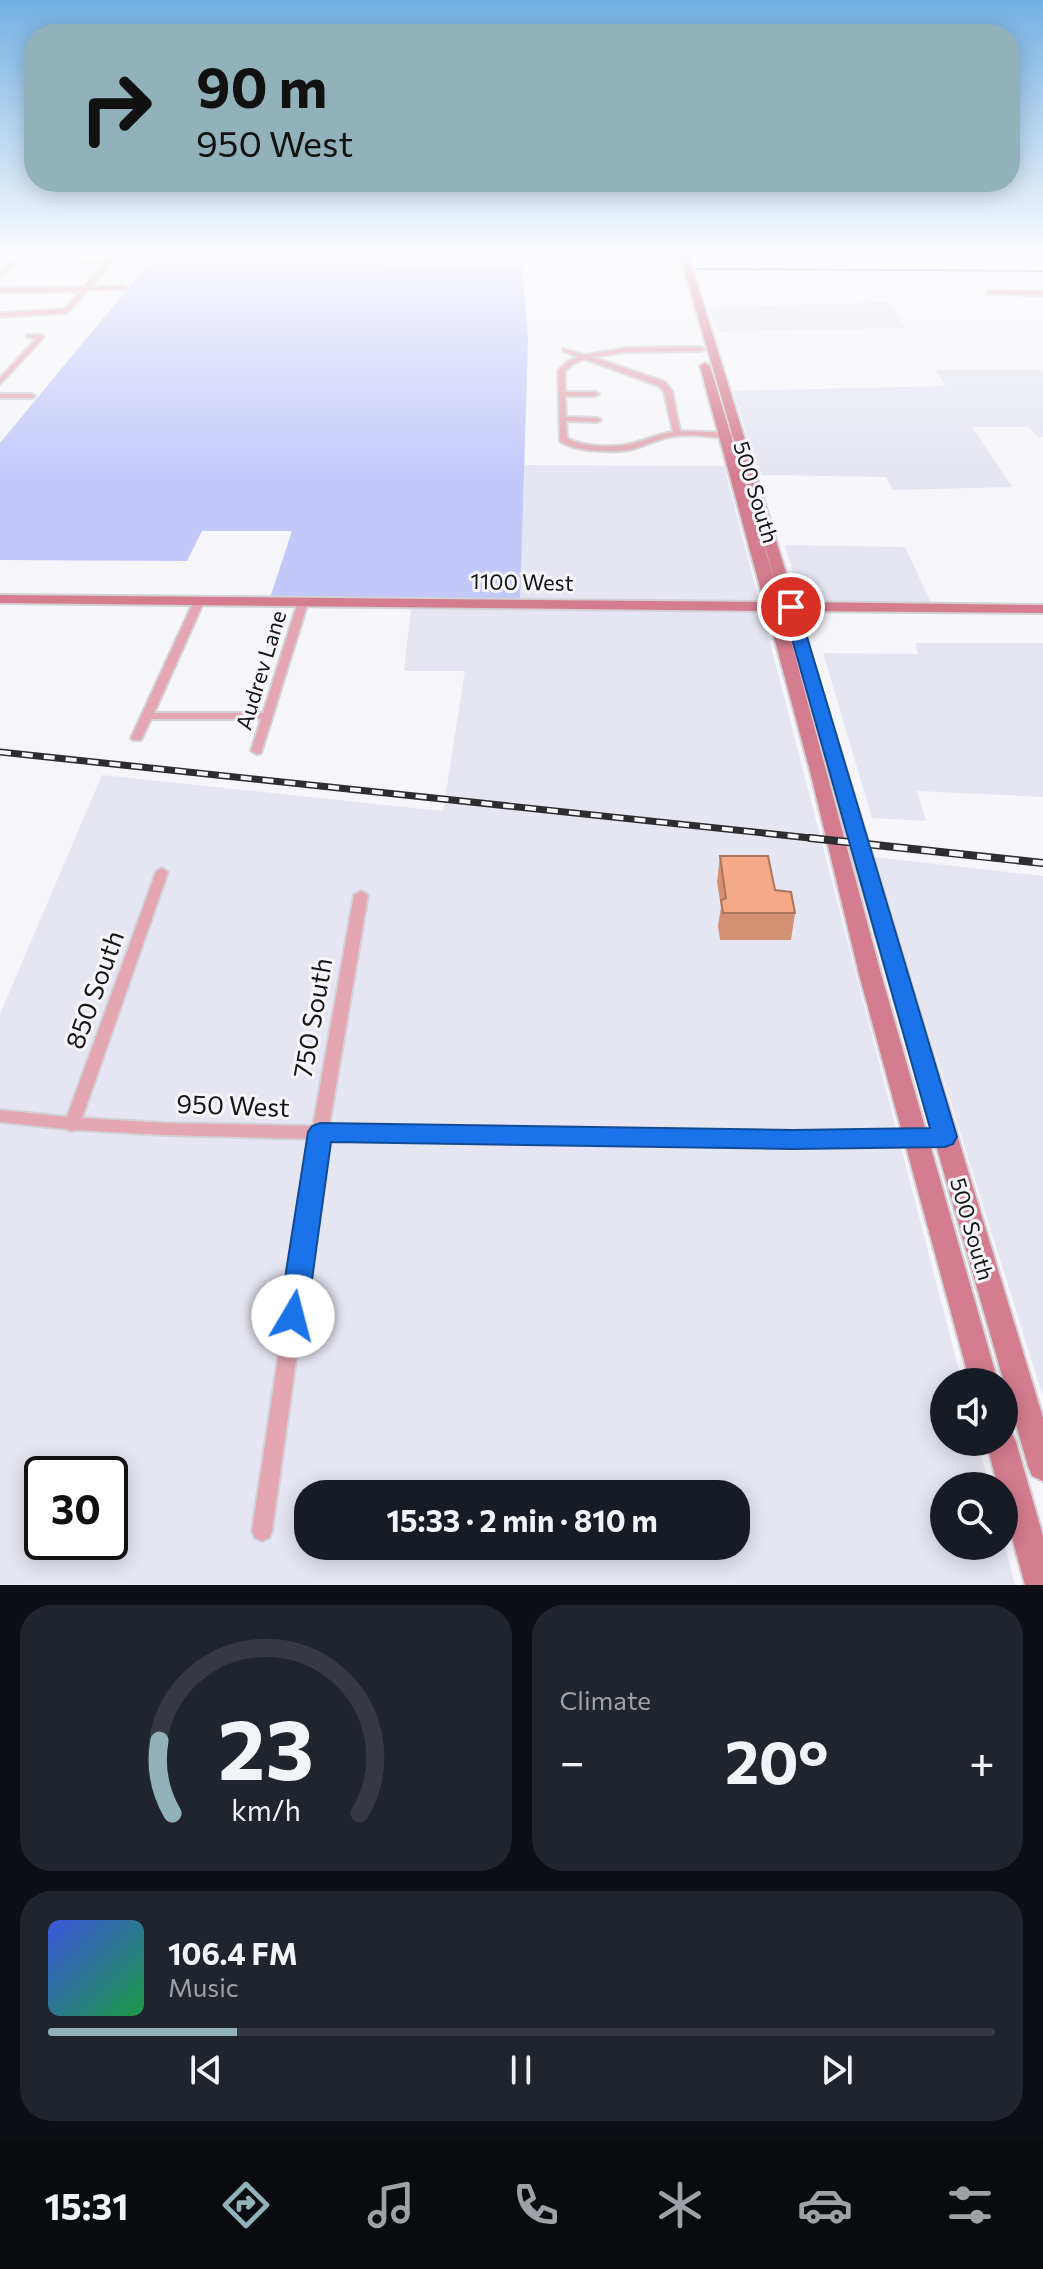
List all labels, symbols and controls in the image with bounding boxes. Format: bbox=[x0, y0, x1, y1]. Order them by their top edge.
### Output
text: 90 m bbox=[196, 51, 327, 120]
icon: right bbox=[64, 56, 168, 160]
text: 950 West bbox=[196, 120, 353, 164]
street label: 500 South bbox=[728, 437, 785, 546]
street label: 1100 West bbox=[470, 567, 574, 596]
pin bbox=[757, 573, 825, 641]
icon: arrive bbox=[769, 585, 813, 629]
street label: Audrev Lane bbox=[230, 607, 291, 733]
street label: 850 South bbox=[58, 926, 129, 1053]
street label: 750 South bbox=[286, 955, 337, 1080]
street label: 950 West bbox=[176, 1087, 290, 1122]
street label: 500 South bbox=[945, 1174, 1000, 1283]
position arrow bbox=[251, 1274, 335, 1358]
map controls bbox=[930, 1368, 1018, 1560]
button: sound bbox=[930, 1368, 1018, 1456]
speed limit sign: 30 bbox=[24, 1456, 128, 1560]
button: search bbox=[930, 1472, 1018, 1560]
text: 15:33 · 2 min · 810 m bbox=[386, 1501, 658, 1538]
text: Climate bbox=[560, 1684, 651, 1715]
text: 23 bbox=[218, 1695, 314, 1797]
text: 20° bbox=[725, 1723, 829, 1796]
text: − bbox=[560, 1733, 585, 1787]
text: + bbox=[969, 1733, 995, 1787]
text: km/h bbox=[231, 1792, 301, 1827]
text: 106.4 FM bbox=[168, 1934, 298, 1971]
text: Music bbox=[168, 1971, 239, 2002]
icon: previous bbox=[184, 2048, 228, 2092]
icon: pause bbox=[499, 2048, 543, 2092]
icon: next bbox=[815, 2048, 859, 2092]
icon: directions bbox=[218, 2177, 274, 2233]
icon: music bbox=[363, 2177, 419, 2233]
icon: phone bbox=[508, 2177, 564, 2233]
icon: climate bbox=[652, 2177, 708, 2233]
icon: car bbox=[797, 2177, 853, 2233]
icon: filters bbox=[942, 2177, 998, 2233]
text: 15:31 bbox=[44, 2183, 129, 2227]

